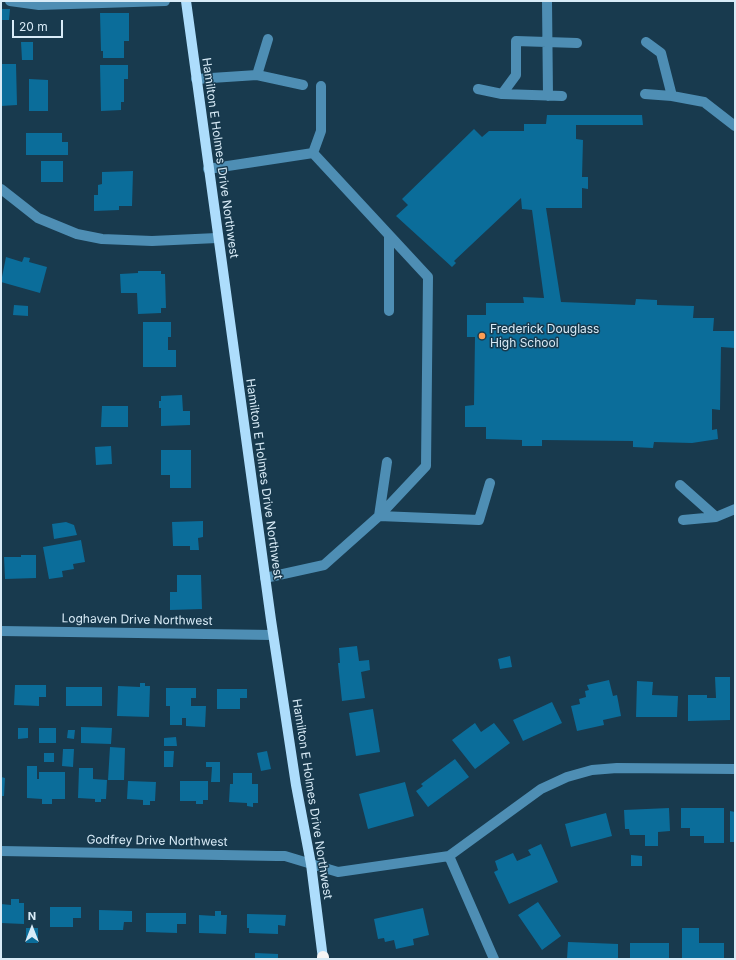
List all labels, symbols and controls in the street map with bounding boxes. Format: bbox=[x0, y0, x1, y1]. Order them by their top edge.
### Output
scale bar bbox=[14, 12, 65, 38]
text: 20 m bbox=[19, 19, 48, 34]
street label: Hamilton E Holmes Drive Northwest bbox=[199, 57, 241, 259]
place label: Frederick Douglass High School bbox=[490, 322, 599, 350]
marker: Frederick Douglass High School bbox=[477, 331, 487, 341]
street label: Hamilton E Holmes Drive Northwest bbox=[243, 378, 285, 580]
street label: Loghaven Drive Northwest bbox=[61, 611, 213, 629]
street label: Hamilton E Holmes Drive Northwest bbox=[289, 698, 335, 900]
street label: Godfrey Drive Northwest bbox=[86, 833, 228, 849]
north arrow bbox=[12, 908, 52, 948]
text: N bbox=[28, 909, 36, 923]

